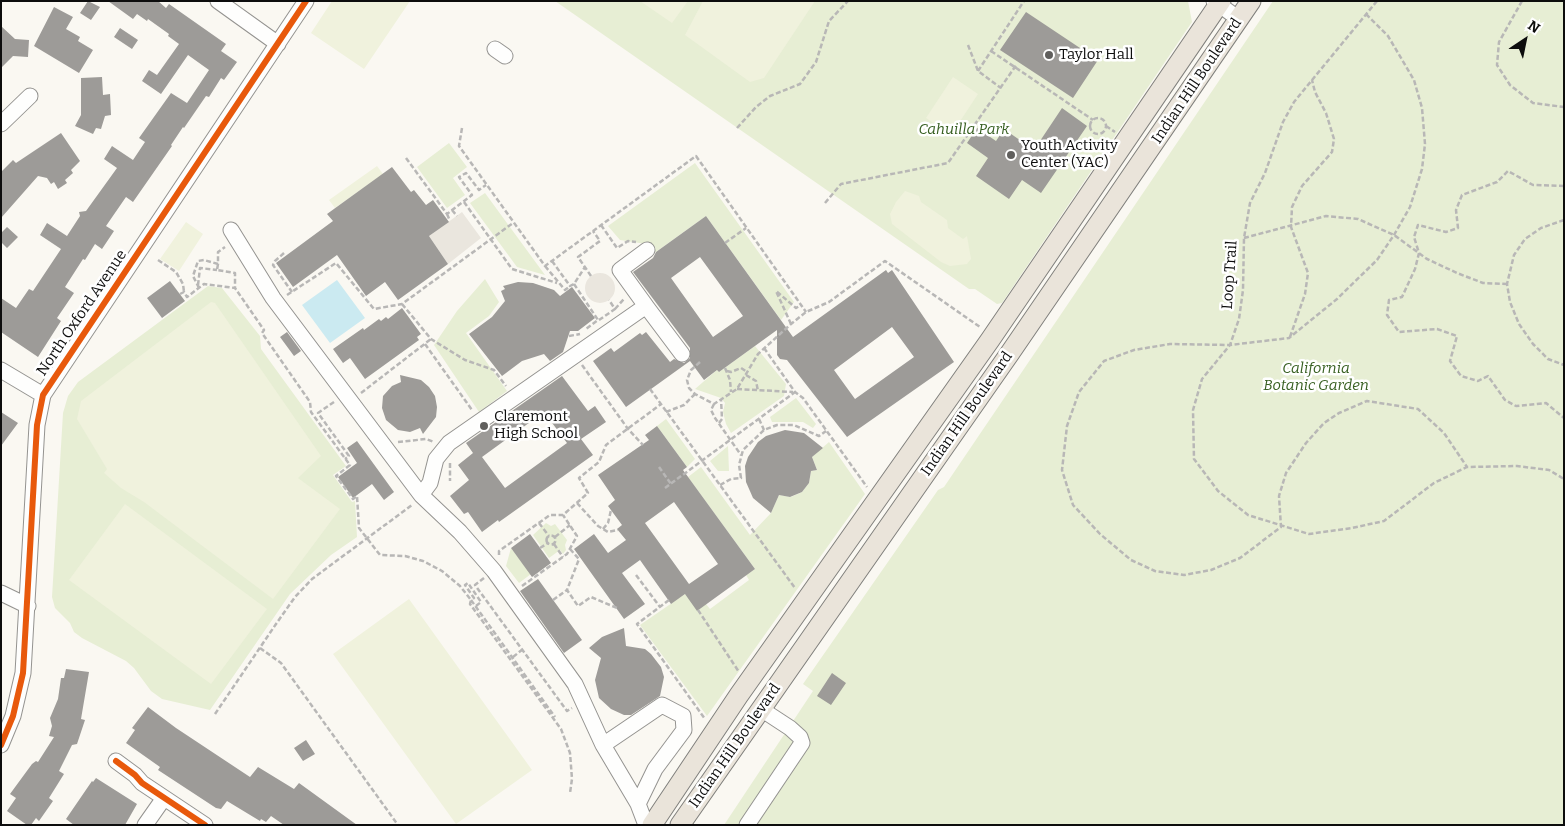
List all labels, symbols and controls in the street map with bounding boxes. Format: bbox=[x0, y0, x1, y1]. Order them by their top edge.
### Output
street label: Indian Hill Boulevard bbox=[1148, 15, 1246, 147]
north arrow bbox=[1500, 15, 1550, 65]
text: N bbox=[1524, 17, 1543, 37]
place label: Taylor Hall bbox=[1059, 46, 1134, 64]
marker: Taylor Hall bbox=[1043, 49, 1055, 61]
park label: Cahuilla Park bbox=[919, 121, 1009, 139]
place label: Youth Activity Center (YAC) bbox=[1021, 137, 1118, 172]
marker: Youth Activity Center (YAC) bbox=[1005, 149, 1017, 161]
street label: Loop Trail bbox=[1219, 240, 1241, 310]
street label: North Oxford Avenue bbox=[33, 247, 131, 379]
street label: Indian Hill Boulevard bbox=[917, 348, 1017, 480]
park label: California Botanic Garden bbox=[1263, 360, 1369, 395]
place label: Claremont High School bbox=[494, 408, 578, 443]
marker: Claremont High School bbox=[478, 420, 490, 432]
street label: Indian Hill Boulevard bbox=[685, 680, 785, 812]

